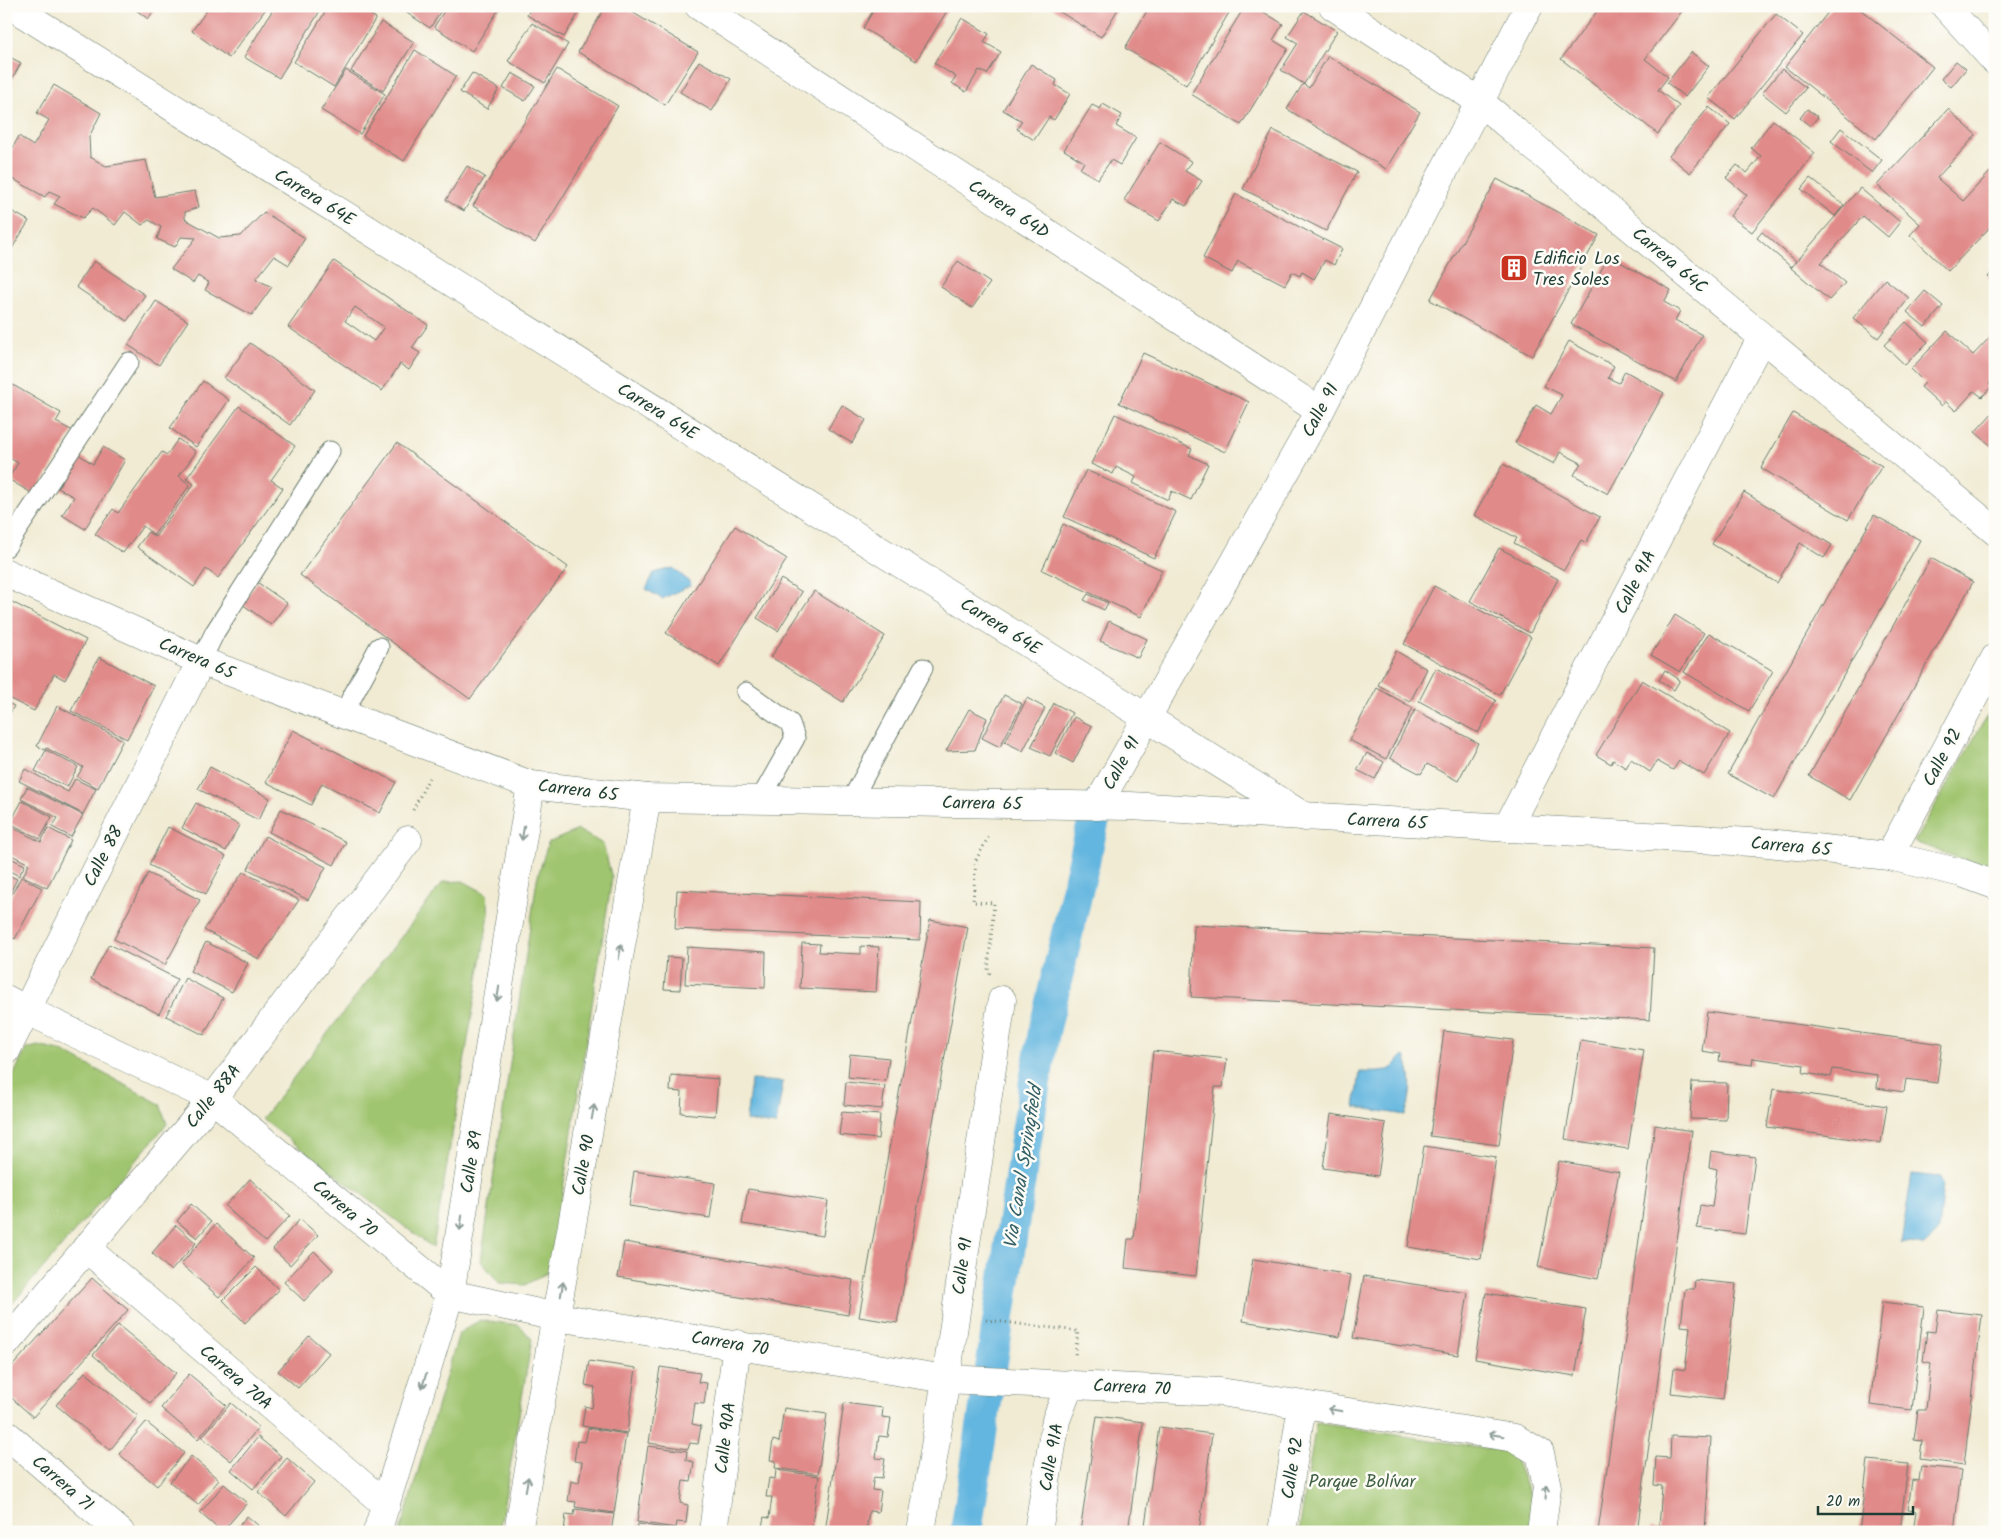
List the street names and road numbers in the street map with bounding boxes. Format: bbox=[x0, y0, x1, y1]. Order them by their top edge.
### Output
street label: Carrera 64E bbox=[268, 162, 361, 235]
street label: Carrera 64D bbox=[962, 173, 1055, 248]
street label: Carrera 64C bbox=[1625, 221, 1713, 302]
street label: Carrera 64E bbox=[611, 376, 704, 449]
street label: Calle 91 bbox=[1295, 378, 1348, 443]
street label: Calle 91A bbox=[1608, 545, 1665, 620]
street label: Carrera 64E bbox=[954, 591, 1047, 664]
street label: Carrera 65 bbox=[154, 630, 240, 689]
street label: Calle 92 bbox=[1916, 723, 1971, 792]
street label: Calle 91 bbox=[1096, 731, 1149, 796]
street label: Carrera 65 bbox=[536, 772, 621, 811]
street label: Carrera 65 bbox=[941, 789, 1024, 820]
street label: Carrera 65 bbox=[1346, 806, 1429, 839]
street label: Calle 88 bbox=[77, 821, 132, 892]
street label: Carrera 65 bbox=[1749, 830, 1834, 866]
street label: Calle 88A bbox=[179, 1058, 249, 1136]
street label: Calle 89 bbox=[453, 1129, 492, 1196]
street label: Calle 90 bbox=[565, 1133, 604, 1198]
street label: Carrera 70 bbox=[305, 1173, 383, 1245]
street label: Calle 91 bbox=[945, 1236, 982, 1297]
street label: Carrera 70 bbox=[689, 1324, 771, 1365]
street label: Carrera 70A bbox=[192, 1338, 278, 1418]
street label: Carrera 70 bbox=[1092, 1372, 1172, 1405]
street label: Calle 90A bbox=[708, 1401, 745, 1476]
street label: Calle 91A bbox=[1032, 1421, 1073, 1494]
street label: Calle 92 bbox=[1274, 1435, 1313, 1501]
street label: Carrera 71 bbox=[24, 1449, 100, 1520]

